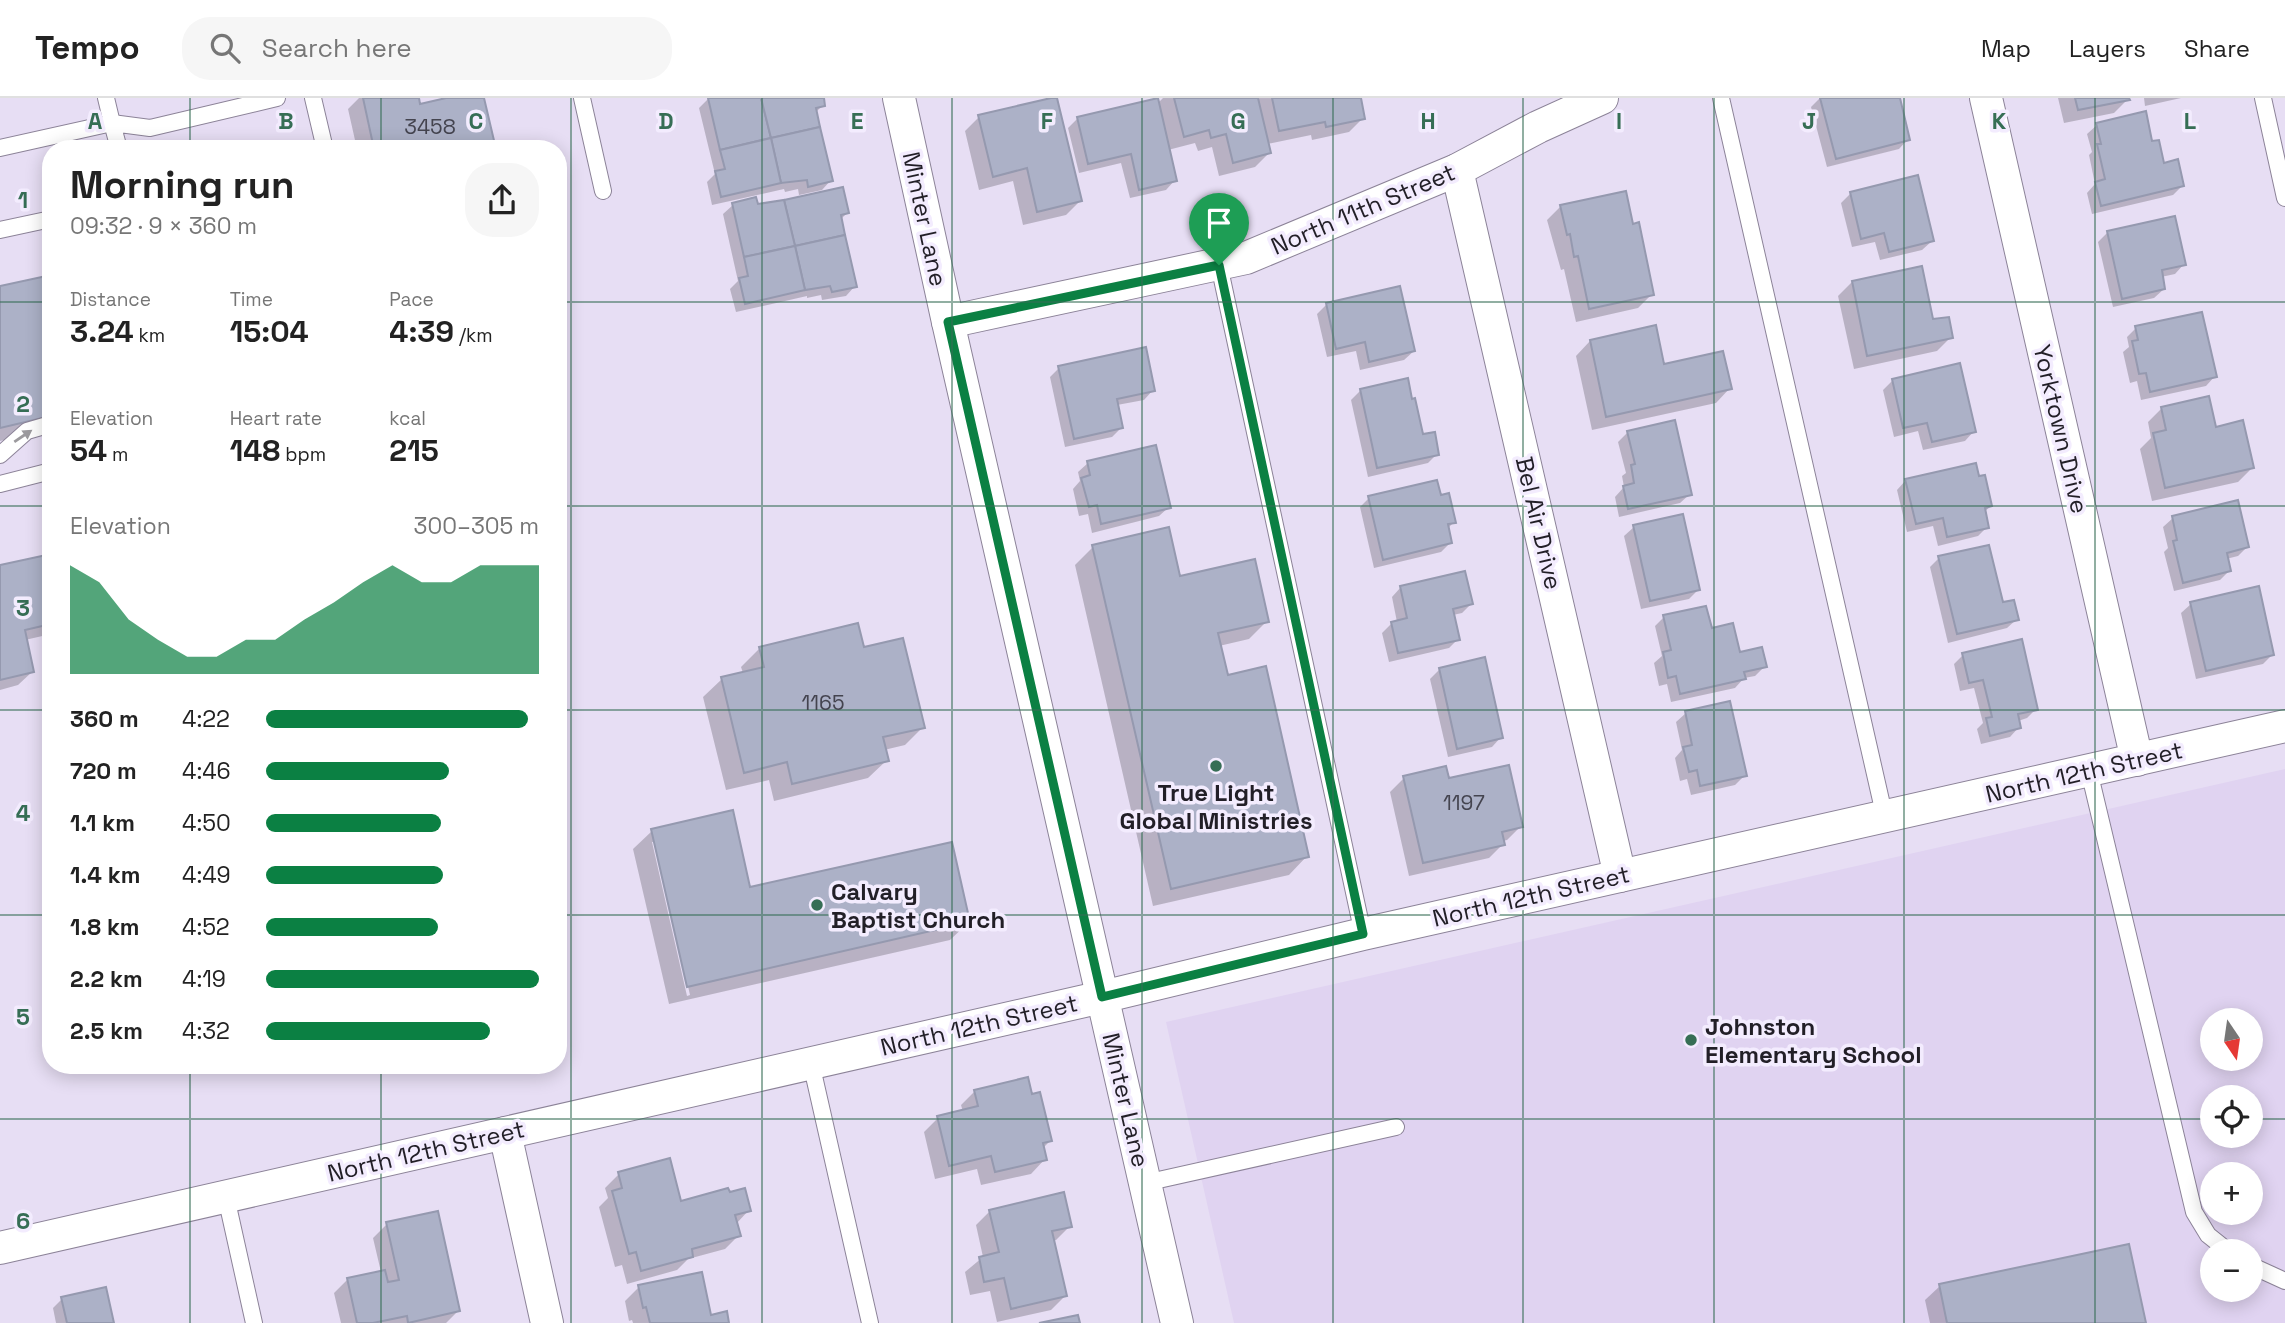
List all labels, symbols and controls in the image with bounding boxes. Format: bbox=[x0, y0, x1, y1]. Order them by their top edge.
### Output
search box bbox=[182, 17, 672, 80]
text: Tempo bbox=[35, 27, 140, 69]
icon: search bbox=[206, 29, 244, 67]
text: Search here bbox=[262, 31, 412, 65]
text: Map bbox=[1981, 33, 2031, 64]
text: Layers bbox=[2069, 33, 2146, 64]
text: Share bbox=[2184, 33, 2250, 64]
text: A bbox=[88, 106, 103, 136]
text: B bbox=[278, 106, 294, 136]
text: C bbox=[469, 106, 483, 136]
text: D bbox=[658, 106, 674, 136]
text: E bbox=[851, 106, 863, 136]
text: F bbox=[1041, 106, 1053, 136]
text: G bbox=[1230, 106, 1246, 136]
text: H bbox=[1420, 106, 1436, 136]
text: I bbox=[1616, 106, 1622, 136]
text: J bbox=[1802, 106, 1816, 136]
text: K bbox=[1992, 106, 2007, 136]
text: L bbox=[2184, 106, 2196, 136]
house number: 3458 bbox=[404, 113, 456, 140]
street label: Minter Lane bbox=[896, 149, 954, 289]
street label: North 11th Street bbox=[1266, 156, 1460, 262]
text: Morning run bbox=[70, 161, 295, 209]
button: share bbox=[465, 163, 539, 237]
text: 1 bbox=[18, 185, 28, 215]
pin bbox=[1189, 193, 1249, 265]
icon: arrive bbox=[1200, 204, 1238, 242]
text: 09:32 · 9 × 360 m bbox=[70, 211, 257, 241]
text: Distance bbox=[70, 287, 151, 312]
text: Time bbox=[230, 287, 273, 312]
text: Pace bbox=[389, 287, 434, 312]
text: 3.24 bbox=[70, 312, 134, 351]
text: 15:04 bbox=[230, 312, 309, 351]
text: 4:39 bbox=[389, 312, 454, 351]
text: km bbox=[134, 323, 165, 348]
text: /km bbox=[454, 323, 493, 348]
street label: Yorktown Drive bbox=[2027, 342, 2095, 516]
text: 2 bbox=[16, 389, 30, 419]
text: Elevation bbox=[70, 406, 153, 431]
text: Heart rate bbox=[230, 406, 322, 431]
text: kcal bbox=[389, 406, 426, 431]
one-way arrow bbox=[14, 429, 33, 443]
text: 54 bbox=[70, 431, 107, 470]
text: 148 bbox=[230, 431, 280, 470]
text: 215 bbox=[389, 431, 439, 470]
text: m bbox=[107, 442, 128, 467]
text: bpm bbox=[280, 442, 326, 467]
street label: Bel Air Drive bbox=[1509, 453, 1569, 593]
text: Elevation bbox=[70, 511, 171, 541]
text: 300–305 m bbox=[414, 511, 539, 541]
text: 3 bbox=[16, 593, 30, 623]
house number: 1165 bbox=[802, 689, 845, 716]
text: 360 m bbox=[70, 704, 139, 734]
text: 4:22 bbox=[182, 704, 230, 734]
street label: North 12th Street bbox=[1982, 734, 2186, 810]
text: 720 m bbox=[70, 756, 137, 786]
text: 4:46 bbox=[182, 756, 231, 786]
marker: True Light Global Ministries bbox=[1208, 758, 1224, 774]
place label: True Light Global Ministries bbox=[1120, 777, 1312, 836]
house number: 1197 bbox=[1443, 789, 1485, 816]
text: 4 bbox=[16, 798, 31, 828]
text: 1.1 km bbox=[70, 808, 135, 838]
text: 4:50 bbox=[182, 808, 231, 838]
street label: North 12th Street bbox=[1429, 858, 1633, 934]
text: 1.4 km bbox=[70, 860, 140, 890]
text: 4:49 bbox=[182, 860, 231, 890]
place label: Calvary Baptist Church bbox=[831, 876, 1005, 935]
marker: Calvary Baptist Church bbox=[809, 897, 825, 913]
text: 1.8 km bbox=[70, 912, 140, 942]
text: 4:52 bbox=[182, 912, 230, 942]
text: 2.2 km bbox=[70, 964, 143, 994]
text: 4:19 bbox=[182, 964, 226, 994]
street label: North 12th Street bbox=[877, 987, 1081, 1063]
text: 5 bbox=[16, 1002, 30, 1032]
north arrow bbox=[2200, 1008, 2263, 1071]
map controls bbox=[2200, 1008, 2263, 1302]
place label: Johnston Elementary School bbox=[1705, 1011, 1922, 1070]
text: 2.5 km bbox=[70, 1016, 143, 1046]
text: 4:32 bbox=[182, 1016, 230, 1046]
street label: Minter Lane bbox=[1096, 1030, 1156, 1170]
marker: Johnston Elementary School bbox=[1683, 1032, 1699, 1048]
button: locate bbox=[2200, 1085, 2263, 1148]
street label: North 12th Street bbox=[324, 1113, 528, 1189]
button: + bbox=[2200, 1162, 2263, 1225]
text: 6 bbox=[16, 1206, 30, 1236]
button: − bbox=[2200, 1239, 2263, 1302]

